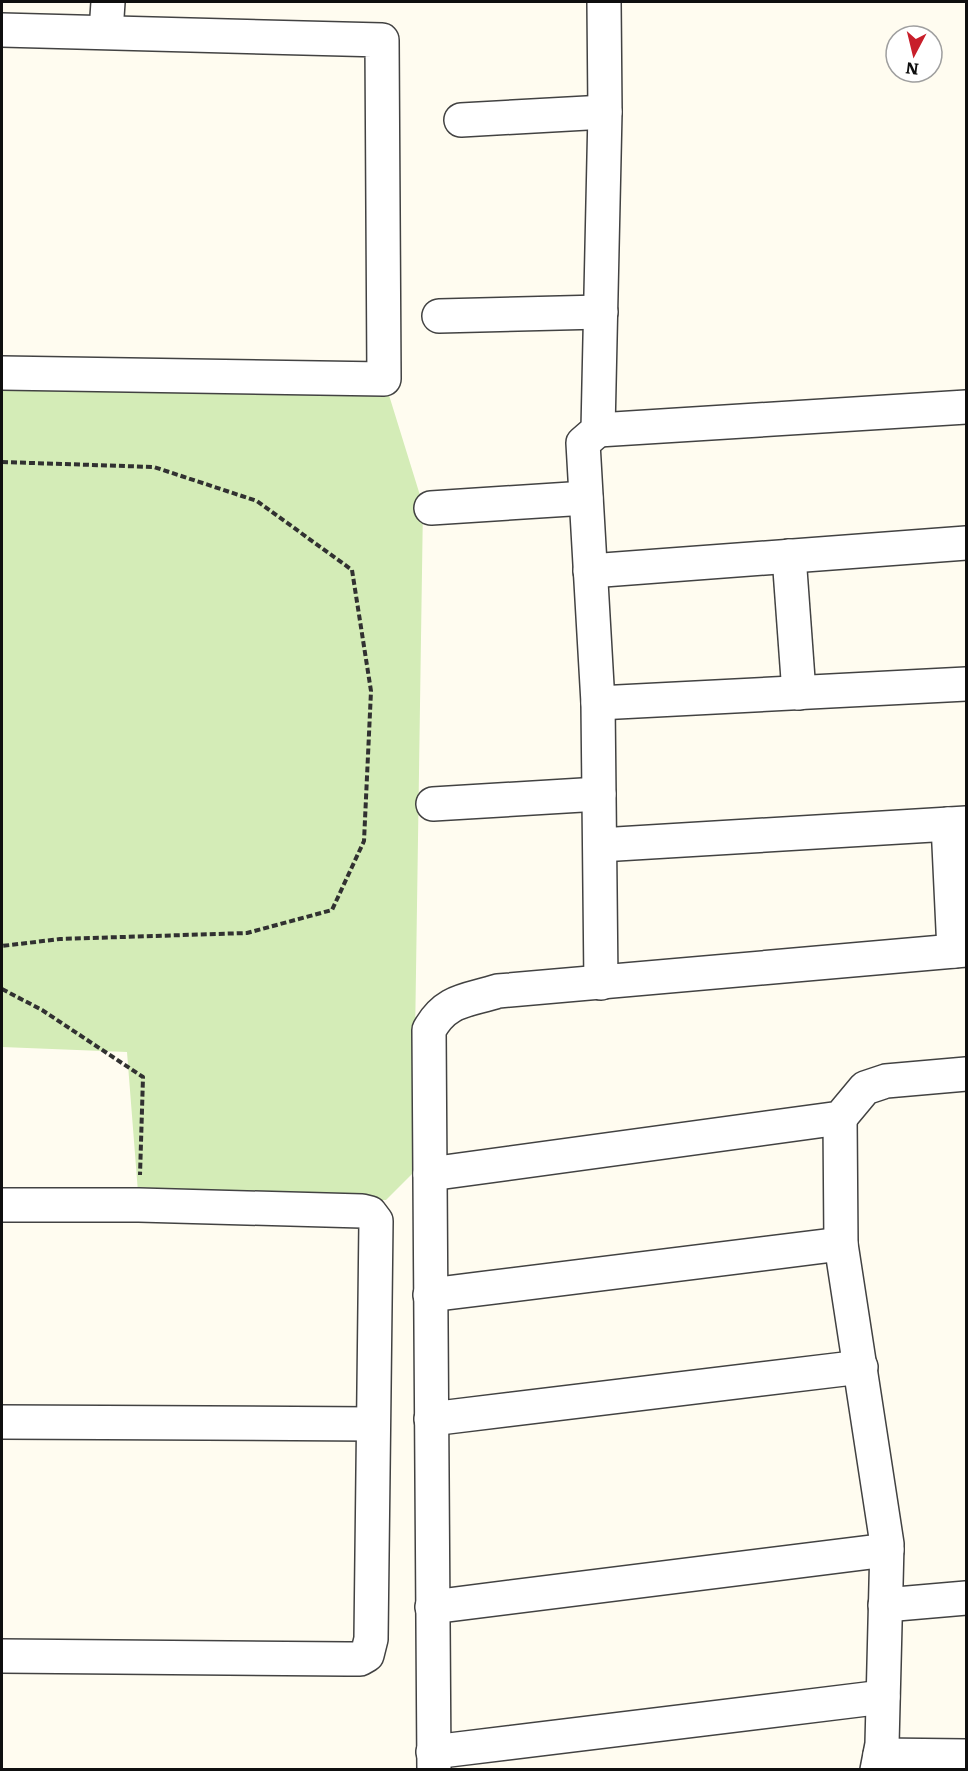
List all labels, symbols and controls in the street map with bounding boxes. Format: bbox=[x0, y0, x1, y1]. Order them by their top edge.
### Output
north arrow bbox=[884, 24, 944, 84]
text: N bbox=[904, 57, 920, 83]

